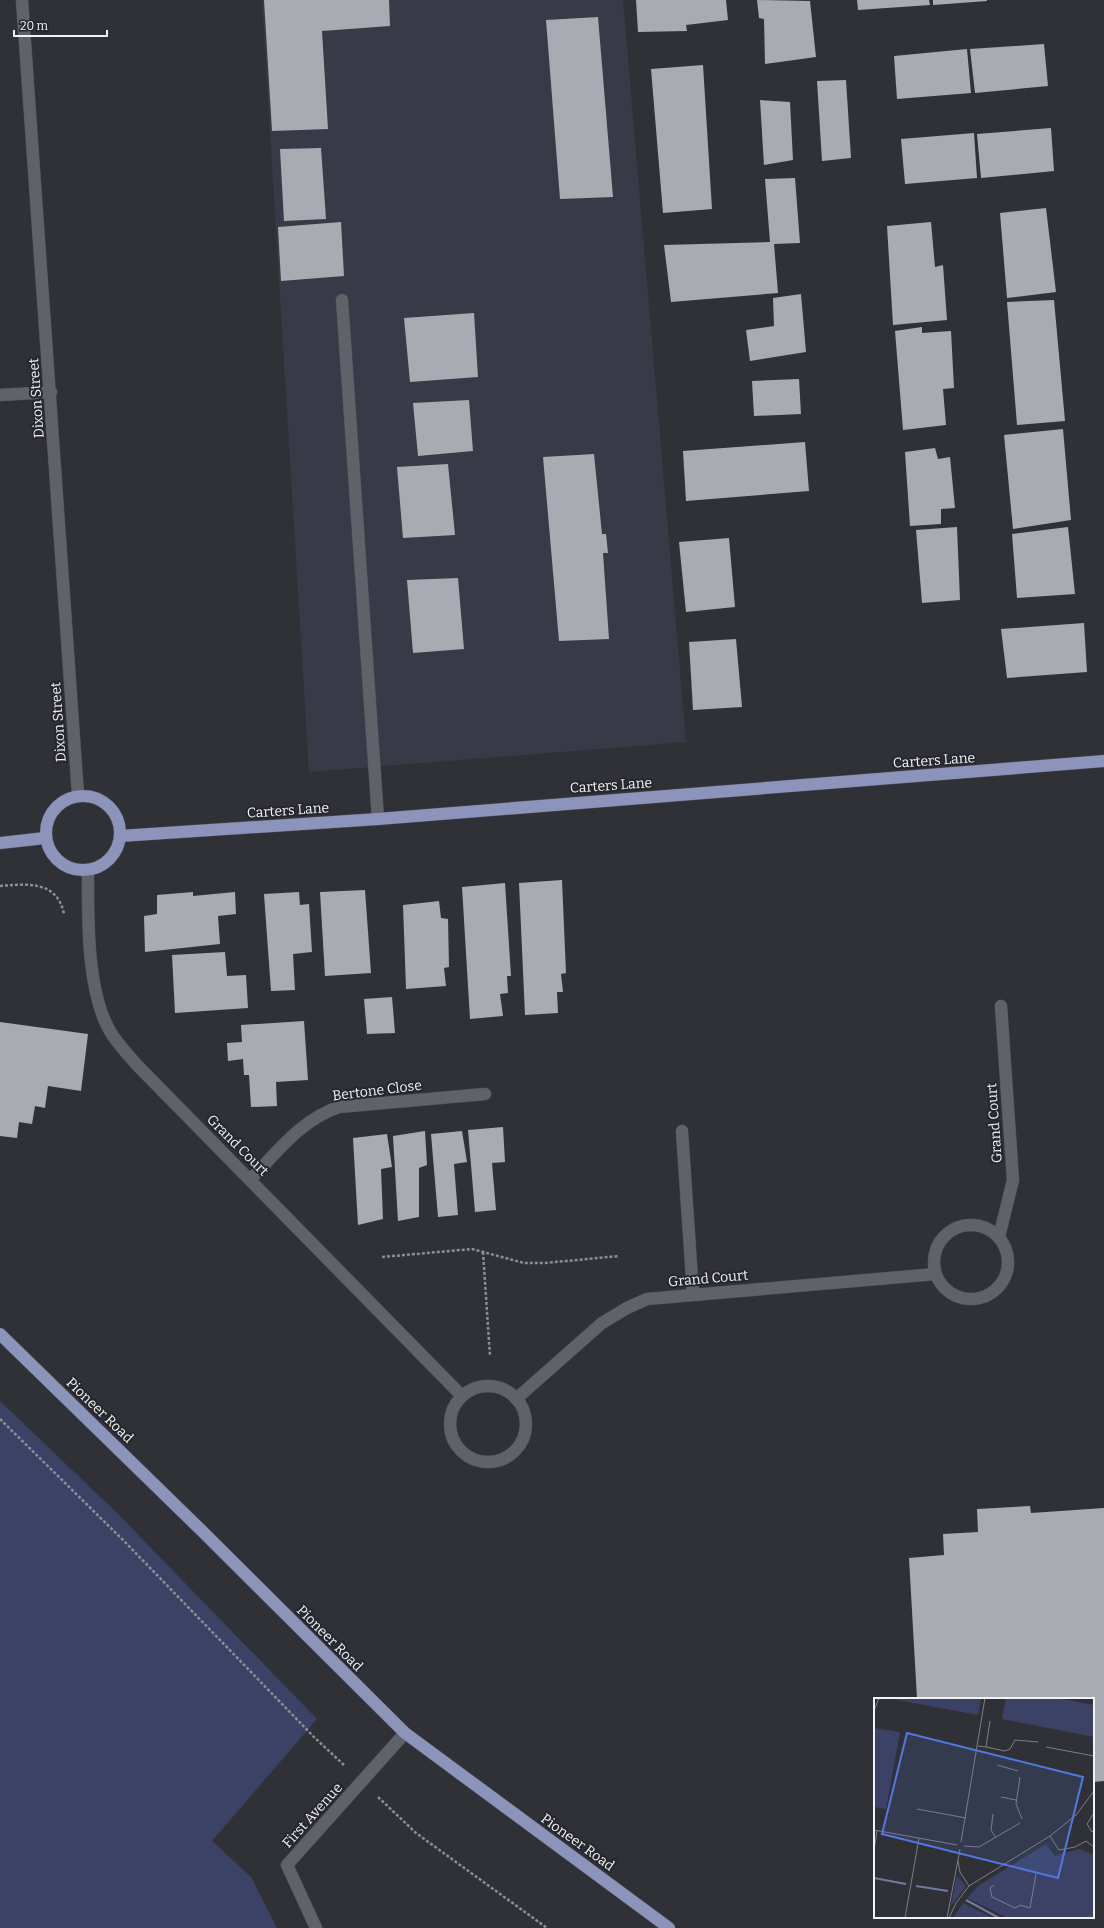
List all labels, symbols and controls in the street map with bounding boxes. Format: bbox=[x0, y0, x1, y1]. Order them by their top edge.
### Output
scale bar bbox=[14, 12, 107, 38]
text: 20 m bbox=[20, 19, 49, 33]
street label: Dixon Street bbox=[25, 357, 48, 439]
street label: Dixon Street bbox=[47, 681, 70, 763]
street label: Carters Lane bbox=[892, 749, 976, 772]
street label: Carters Lane bbox=[569, 774, 653, 797]
street label: Carters Lane bbox=[246, 799, 330, 822]
street label: Bertone Close bbox=[331, 1077, 423, 1104]
street label: Grand Court bbox=[983, 1082, 1006, 1164]
street label: Grand Court bbox=[203, 1111, 272, 1180]
street label: Grand Court bbox=[667, 1267, 749, 1290]
street label: Pioneer Road bbox=[63, 1374, 137, 1447]
street label: Pioneer Road bbox=[293, 1602, 366, 1675]
inset map bbox=[874, 1698, 1094, 1918]
street label: First Avenue bbox=[279, 1779, 346, 1851]
street label: Pioneer Road bbox=[538, 1810, 618, 1875]

